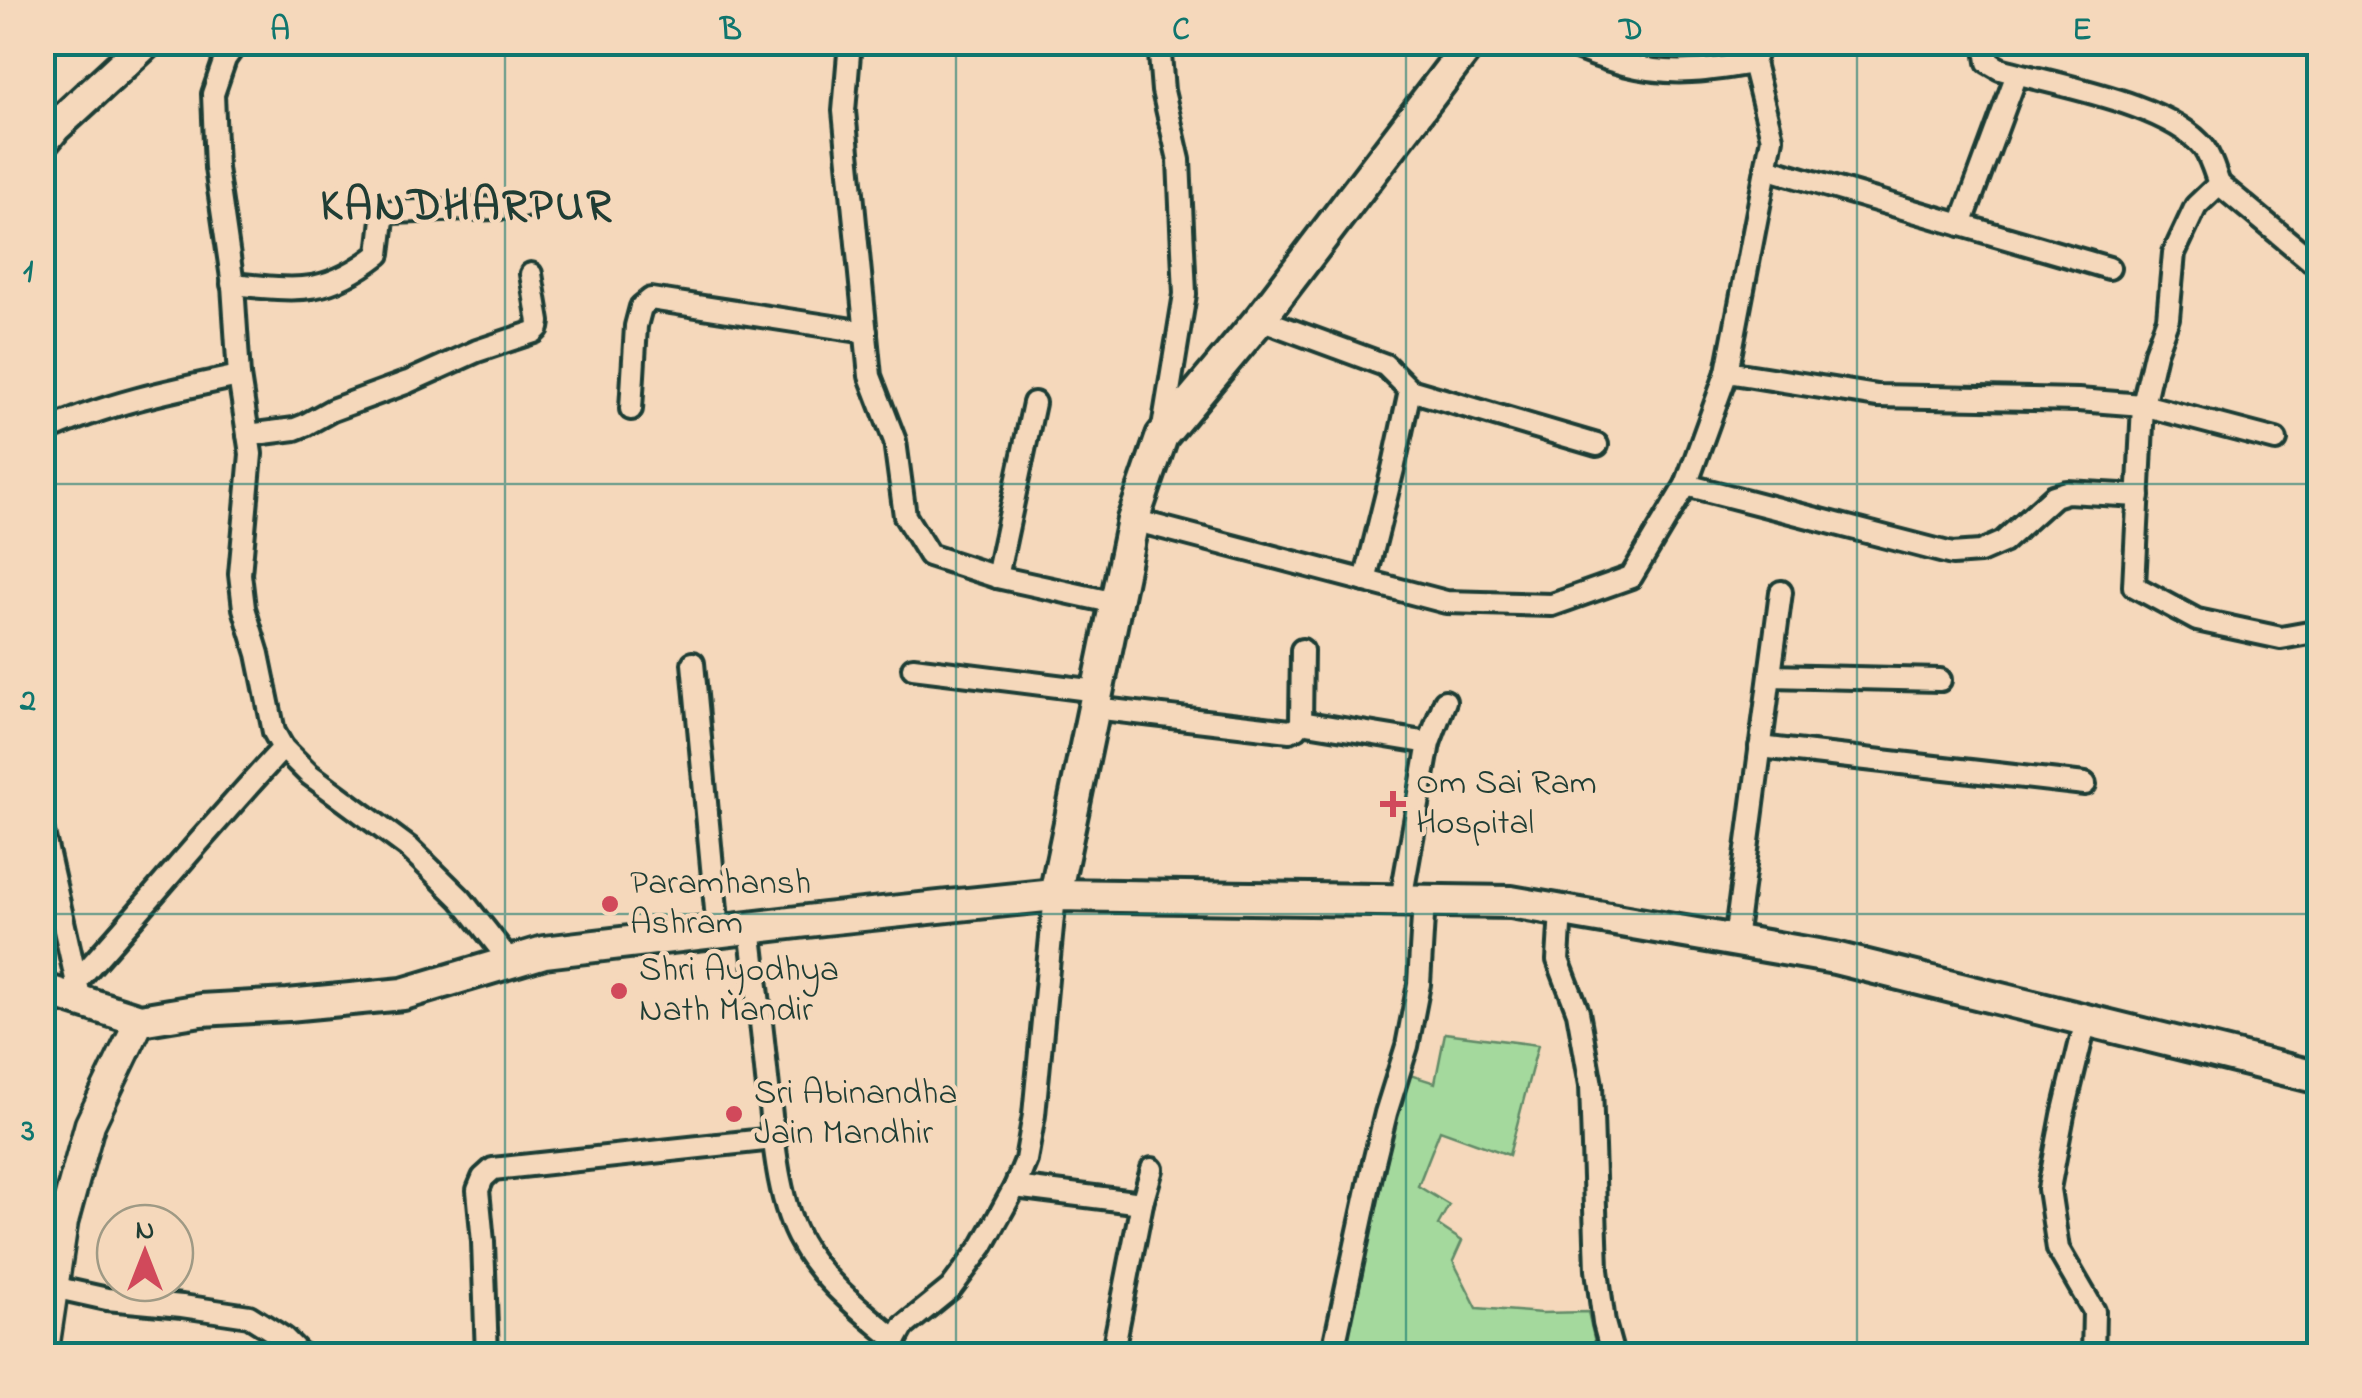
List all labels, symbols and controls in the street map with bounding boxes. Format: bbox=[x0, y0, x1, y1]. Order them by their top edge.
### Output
text: A bbox=[270, 8, 290, 55]
text: B bbox=[718, 8, 742, 55]
text: C bbox=[1172, 8, 1190, 55]
text: D bbox=[1617, 8, 1643, 55]
text: E bbox=[2072, 8, 2092, 55]
district label: KANDHARPUR bbox=[320, 175, 614, 241]
text: 1 bbox=[23, 250, 33, 297]
text: 2 bbox=[19, 679, 36, 726]
place label: Om Sai Ram Hospital bbox=[1416, 759, 1597, 850]
marker: Om Sai Ram Hospital bbox=[1380, 791, 1406, 817]
place label: Paramhansh Ashram bbox=[630, 859, 811, 950]
marker: Paramhansh Ashram bbox=[599, 893, 621, 915]
place label: Shri Ayodhya Nath Mandir bbox=[639, 946, 839, 1037]
marker: Shri Ayodhya Nath Mandir bbox=[608, 980, 630, 1002]
place label: Sri Abinandha Jain Mandhir bbox=[754, 1069, 957, 1160]
marker: Sri Abinandha Jain Mandhir bbox=[723, 1103, 745, 1125]
text: 3 bbox=[20, 1109, 35, 1156]
north arrow bbox=[95, 1203, 195, 1303]
text: N bbox=[136, 1211, 154, 1252]

